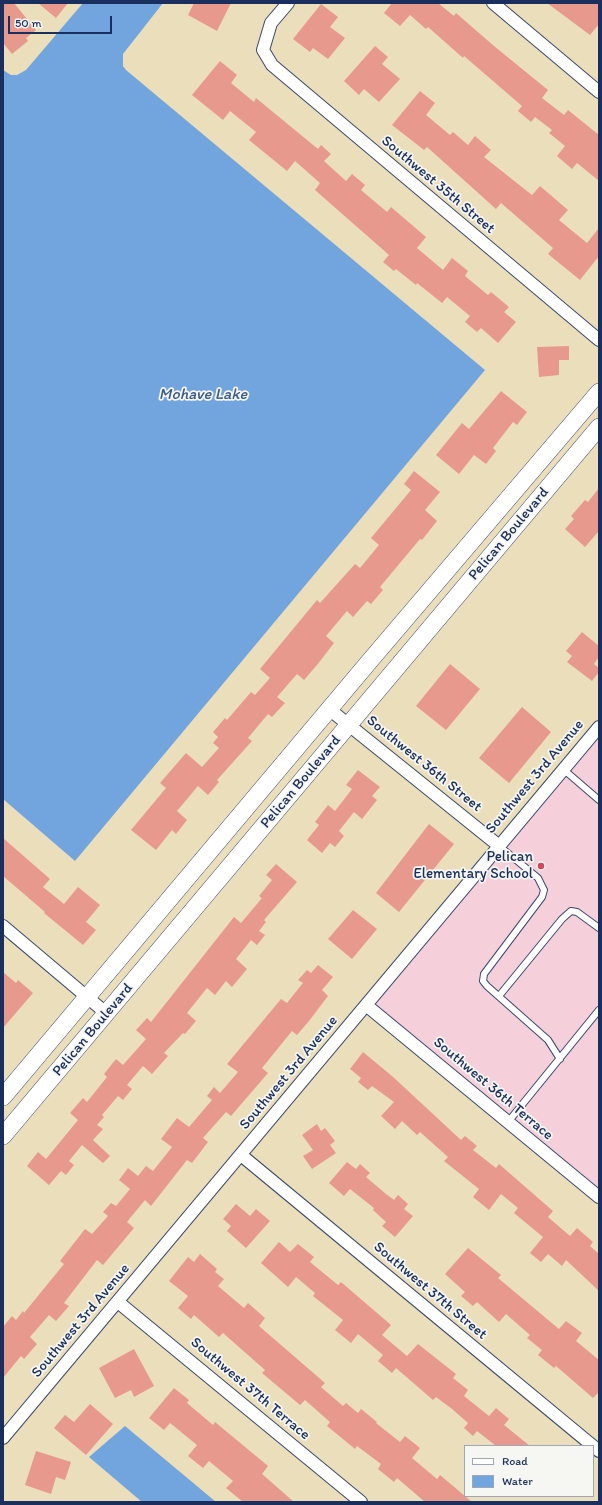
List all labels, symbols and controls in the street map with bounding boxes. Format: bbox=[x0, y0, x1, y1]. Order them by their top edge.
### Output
scale bar bbox=[10, 8, 114, 34]
text: 50 m bbox=[15, 16, 41, 30]
street label: Southwest 35th Street bbox=[377, 132, 499, 238]
water label: Mohave Lake bbox=[159, 385, 247, 405]
street label: Pelican Boulevard bbox=[465, 484, 553, 584]
street label: Southwest 36th Street bbox=[363, 712, 485, 816]
street label: Southwest 3rd Avenue bbox=[482, 716, 588, 838]
street label: Pelican Boulevard bbox=[257, 732, 345, 832]
place label: Pelican Elementary School bbox=[413, 848, 533, 883]
marker: Pelican Elementary School bbox=[536, 861, 546, 871]
street label: Pelican Boulevard bbox=[49, 980, 137, 1080]
street label: Southwest 3rd Avenue bbox=[236, 1012, 342, 1134]
street label: Southwest 36th Terrace bbox=[429, 1034, 557, 1144]
street label: Southwest 37th Street bbox=[370, 1238, 490, 1344]
street label: Southwest 3rd Avenue bbox=[28, 1260, 134, 1382]
street label: Southwest 37th Terrace bbox=[187, 1334, 313, 1444]
legend bbox=[464, 1445, 594, 1497]
text: Road bbox=[502, 1454, 528, 1468]
text: Water bbox=[502, 1474, 533, 1488]

